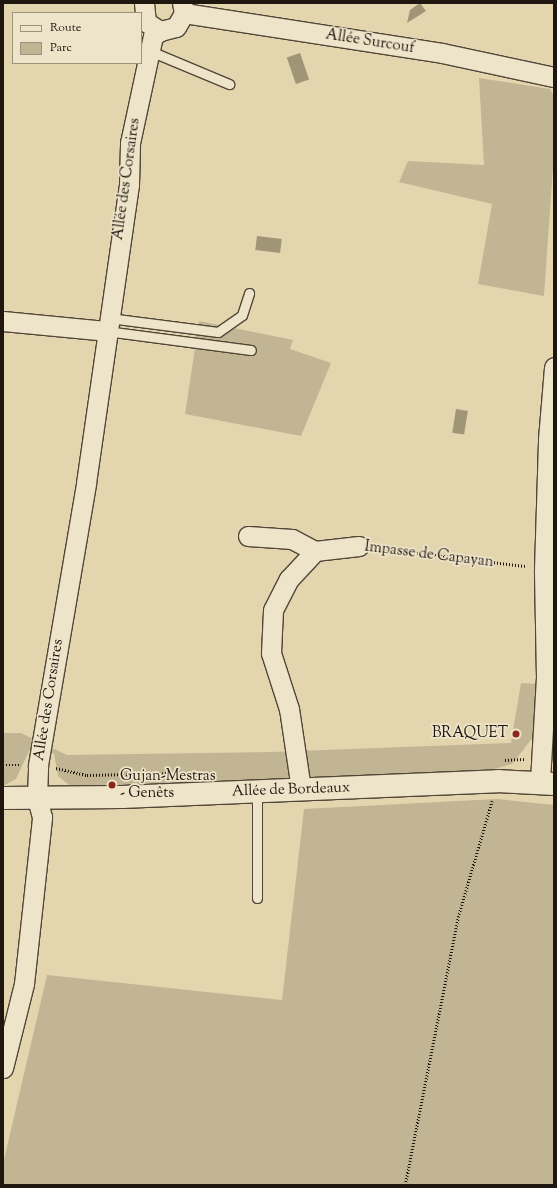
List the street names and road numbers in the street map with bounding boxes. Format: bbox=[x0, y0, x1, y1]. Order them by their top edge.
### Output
street label: Allée Surcouf bbox=[324, 26, 416, 58]
street label: Allée des Corsaires bbox=[110, 117, 144, 241]
street label: Impasse de Capayan bbox=[363, 538, 495, 572]
street label: Allée des Corsaires bbox=[30, 638, 68, 762]
street label: Allée de Bordeaux bbox=[232, 779, 350, 801]

